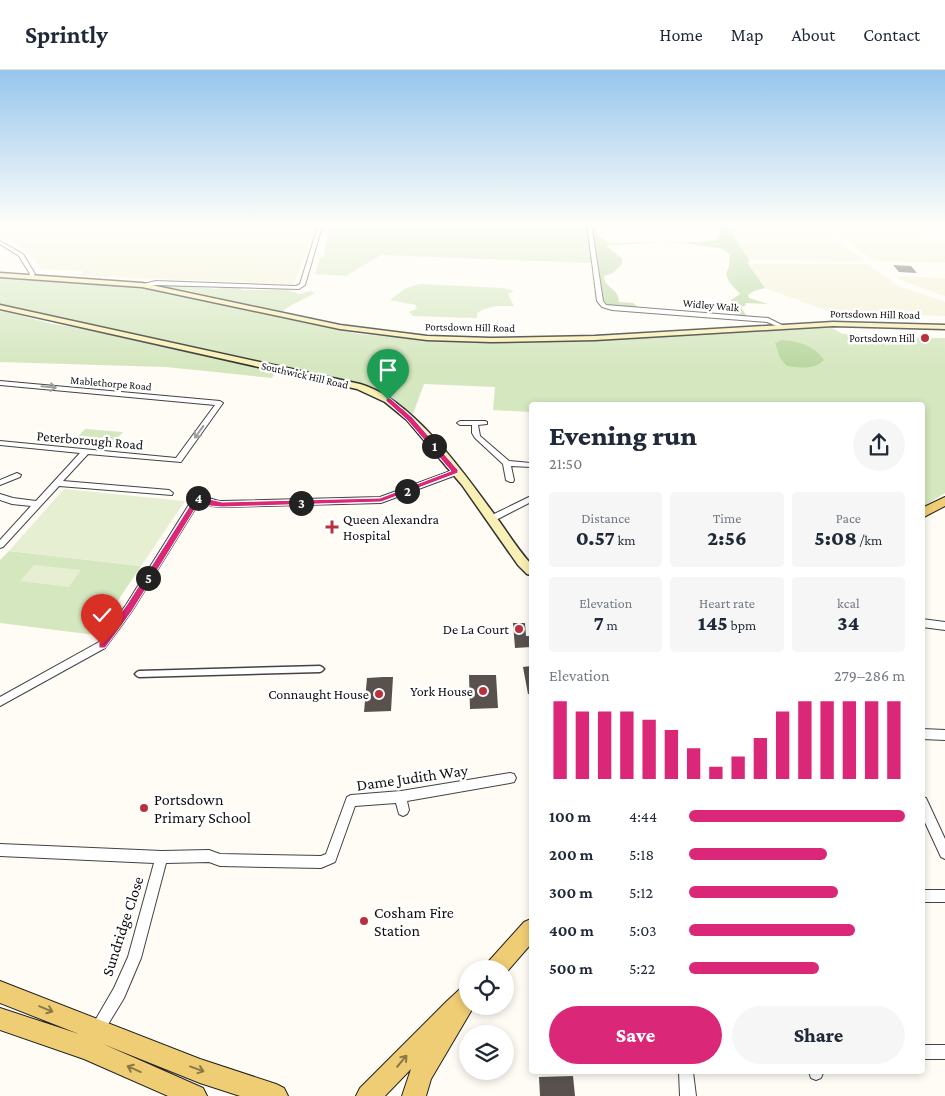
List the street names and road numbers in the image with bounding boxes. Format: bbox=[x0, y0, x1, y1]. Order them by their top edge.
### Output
street label: Widley Walk bbox=[682, 297, 740, 314]
street label: Portsdown Hill Road bbox=[830, 307, 920, 321]
street label: Portsdown Hill Road bbox=[425, 320, 515, 334]
street label: Southwick Hill Road bbox=[260, 359, 350, 391]
street label: Mablethorpe Road bbox=[70, 373, 152, 394]
street label: Peterborough Road bbox=[36, 427, 145, 453]
street label: Dame Judith Way bbox=[355, 761, 470, 795]
street label: Sundridge Close bbox=[98, 874, 148, 978]

